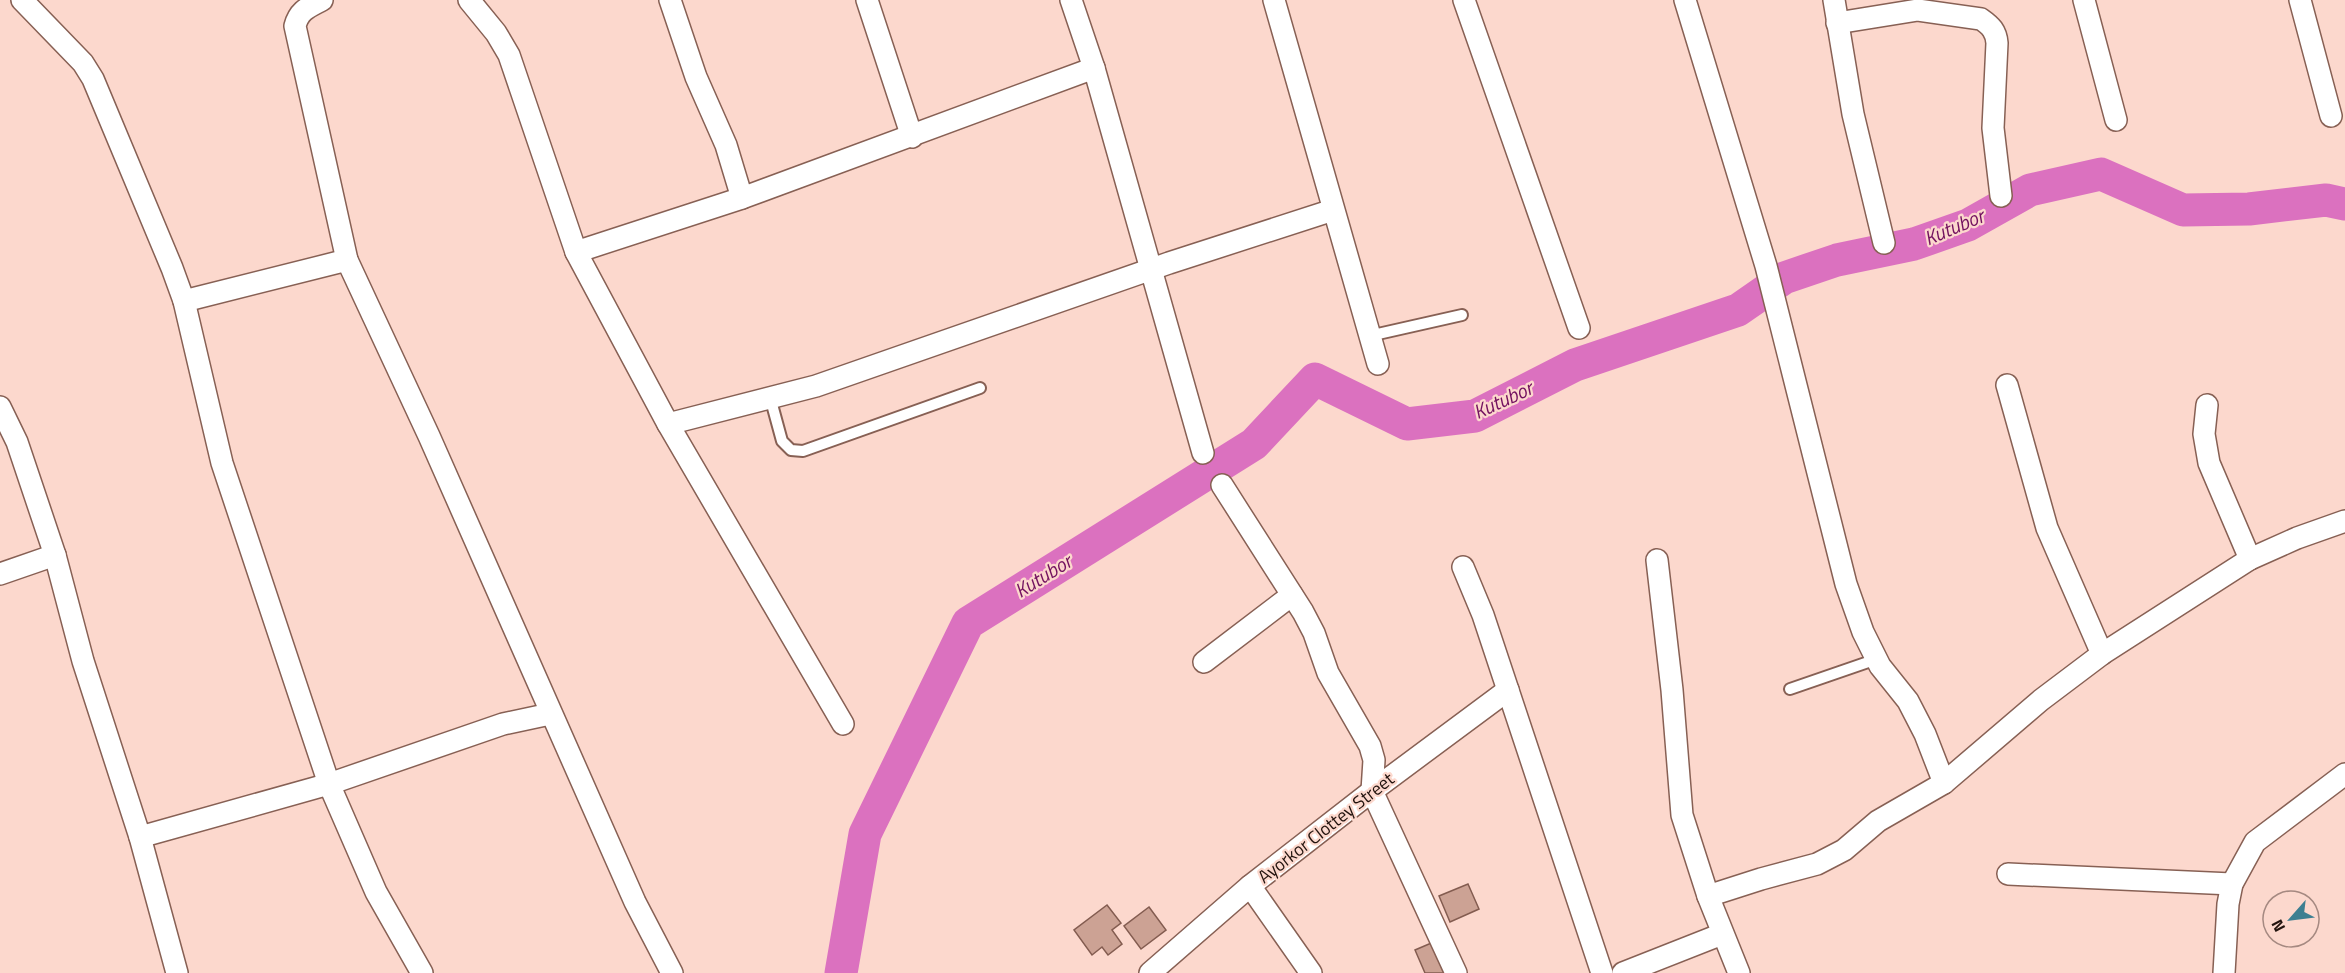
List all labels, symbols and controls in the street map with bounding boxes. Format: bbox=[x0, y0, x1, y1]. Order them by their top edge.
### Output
water label: Kutubor bbox=[1919, 199, 1991, 253]
water label: Kutubor bbox=[1468, 371, 1540, 427]
water label: Kutubor bbox=[1008, 544, 1080, 605]
street label: Ayorkor Clottey Street bbox=[1252, 765, 1400, 890]
north arrow bbox=[2261, 889, 2321, 949]
text: N bbox=[2265, 916, 2291, 937]

